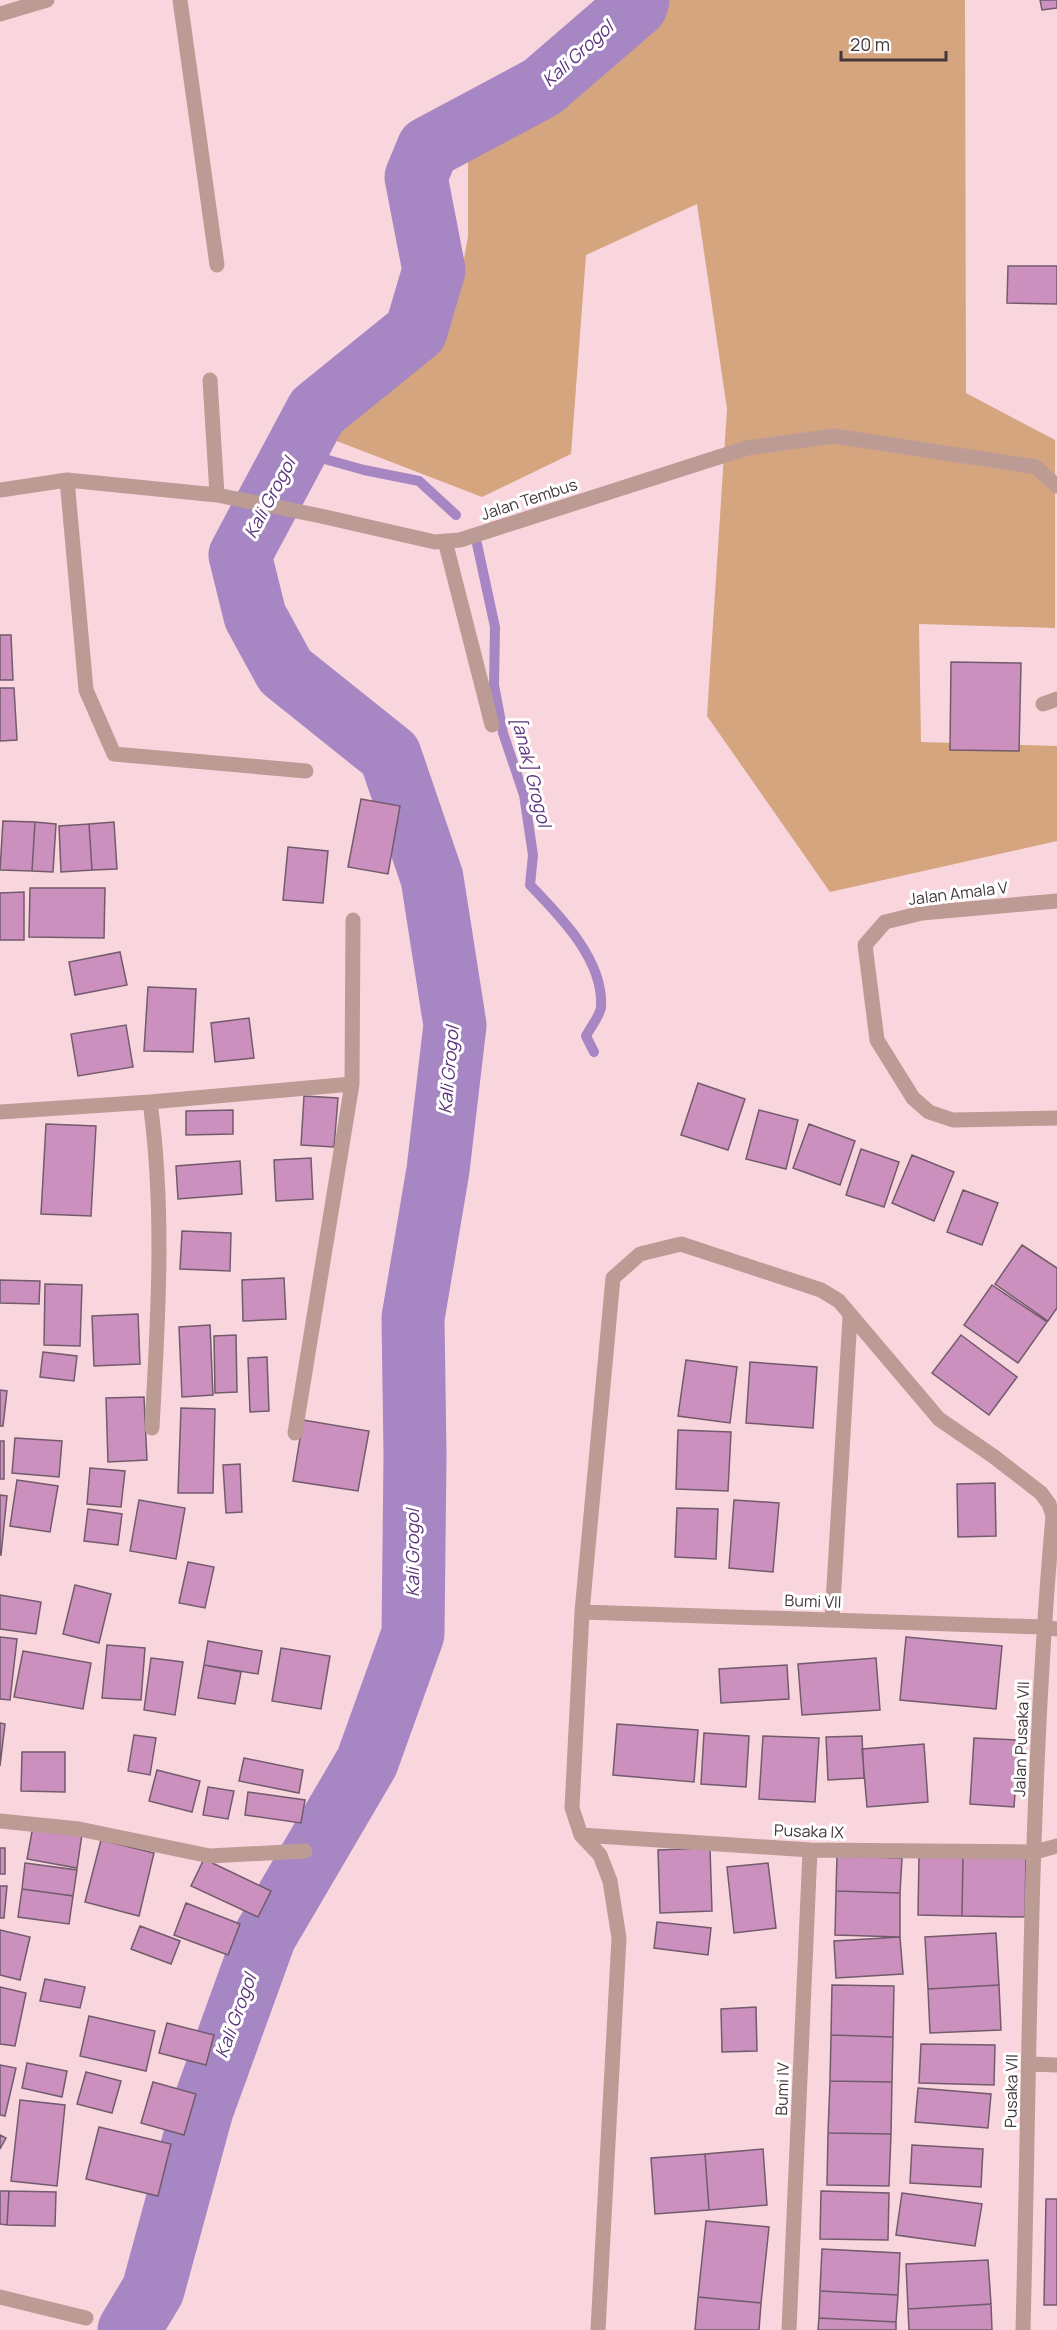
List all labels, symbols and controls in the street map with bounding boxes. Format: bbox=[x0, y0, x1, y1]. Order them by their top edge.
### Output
water label: Kali Grogol bbox=[537, 13, 620, 92]
scale bar bbox=[841, 24, 946, 62]
text: 20 m bbox=[850, 32, 890, 56]
water label: Kali Grogol bbox=[238, 451, 302, 542]
street label: Jalan Tembus bbox=[478, 473, 580, 525]
water label: [anak] Grogol bbox=[507, 714, 558, 832]
street label: Jalan Amala V bbox=[907, 876, 1009, 910]
water label: Kali Grogol bbox=[432, 1022, 464, 1115]
water label: Kali Grogol bbox=[400, 1506, 424, 1597]
street label: Bumi VII bbox=[784, 1589, 842, 1613]
street label: Jalan Pusaka VII bbox=[1008, 1681, 1034, 1797]
street label: Pusaka IX bbox=[774, 1819, 845, 1843]
water label: Kali Grogol bbox=[209, 1968, 262, 2061]
street label: Pusaka VII bbox=[999, 2054, 1023, 2128]
street label: Bumi IV bbox=[770, 2062, 794, 2116]

